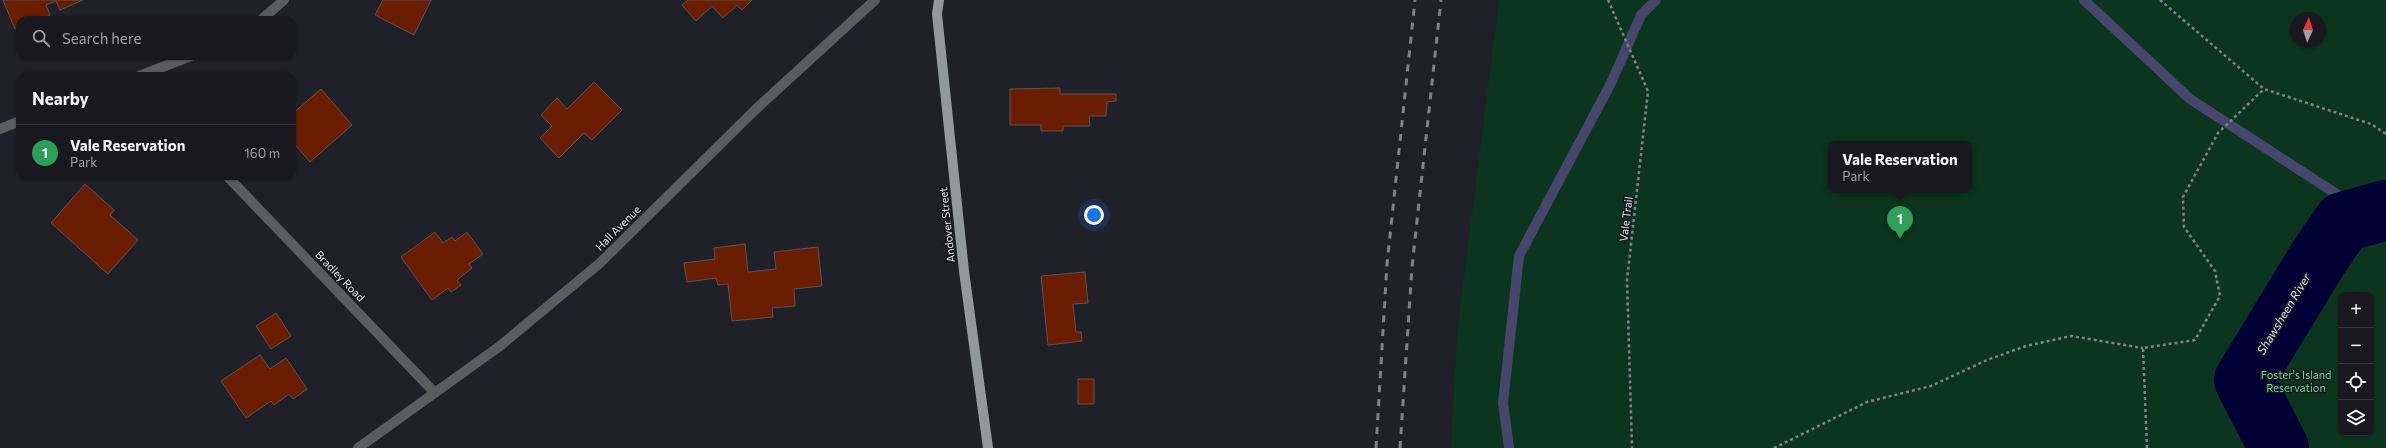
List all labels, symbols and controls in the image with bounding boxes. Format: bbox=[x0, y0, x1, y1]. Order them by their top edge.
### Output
north arrow bbox=[2290, 12, 2326, 48]
search box bbox=[16, 16, 296, 60]
icon: search bbox=[30, 27, 52, 49]
text: Search here bbox=[62, 29, 141, 47]
text: Nearby bbox=[32, 88, 89, 109]
text: Vale Reservation bbox=[70, 136, 185, 154]
popup bbox=[1828, 141, 1972, 193]
text: 1 bbox=[42, 145, 48, 161]
text: 160 m bbox=[244, 145, 280, 161]
text: Vale Reservation bbox=[1842, 150, 1958, 168]
text: Park bbox=[70, 154, 97, 170]
text: Park bbox=[1842, 168, 1869, 184]
street label: Andover Street bbox=[936, 186, 957, 263]
street label: Vale Trail bbox=[1616, 196, 1635, 242]
street label: Hall Avenue bbox=[592, 202, 643, 253]
your location bbox=[1084, 205, 1104, 225]
pin: 1 bbox=[1887, 206, 1913, 239]
street label: Bradley Road bbox=[313, 248, 368, 304]
water label: Shawsheen River bbox=[2253, 269, 2313, 357]
map controls bbox=[2338, 292, 2374, 436]
button: + bbox=[2338, 292, 2374, 328]
button: − bbox=[2338, 328, 2374, 364]
button: locate bbox=[2338, 364, 2374, 400]
park label: Foster's Island Reservation bbox=[2261, 368, 2331, 394]
button: layers bbox=[2338, 400, 2374, 436]

